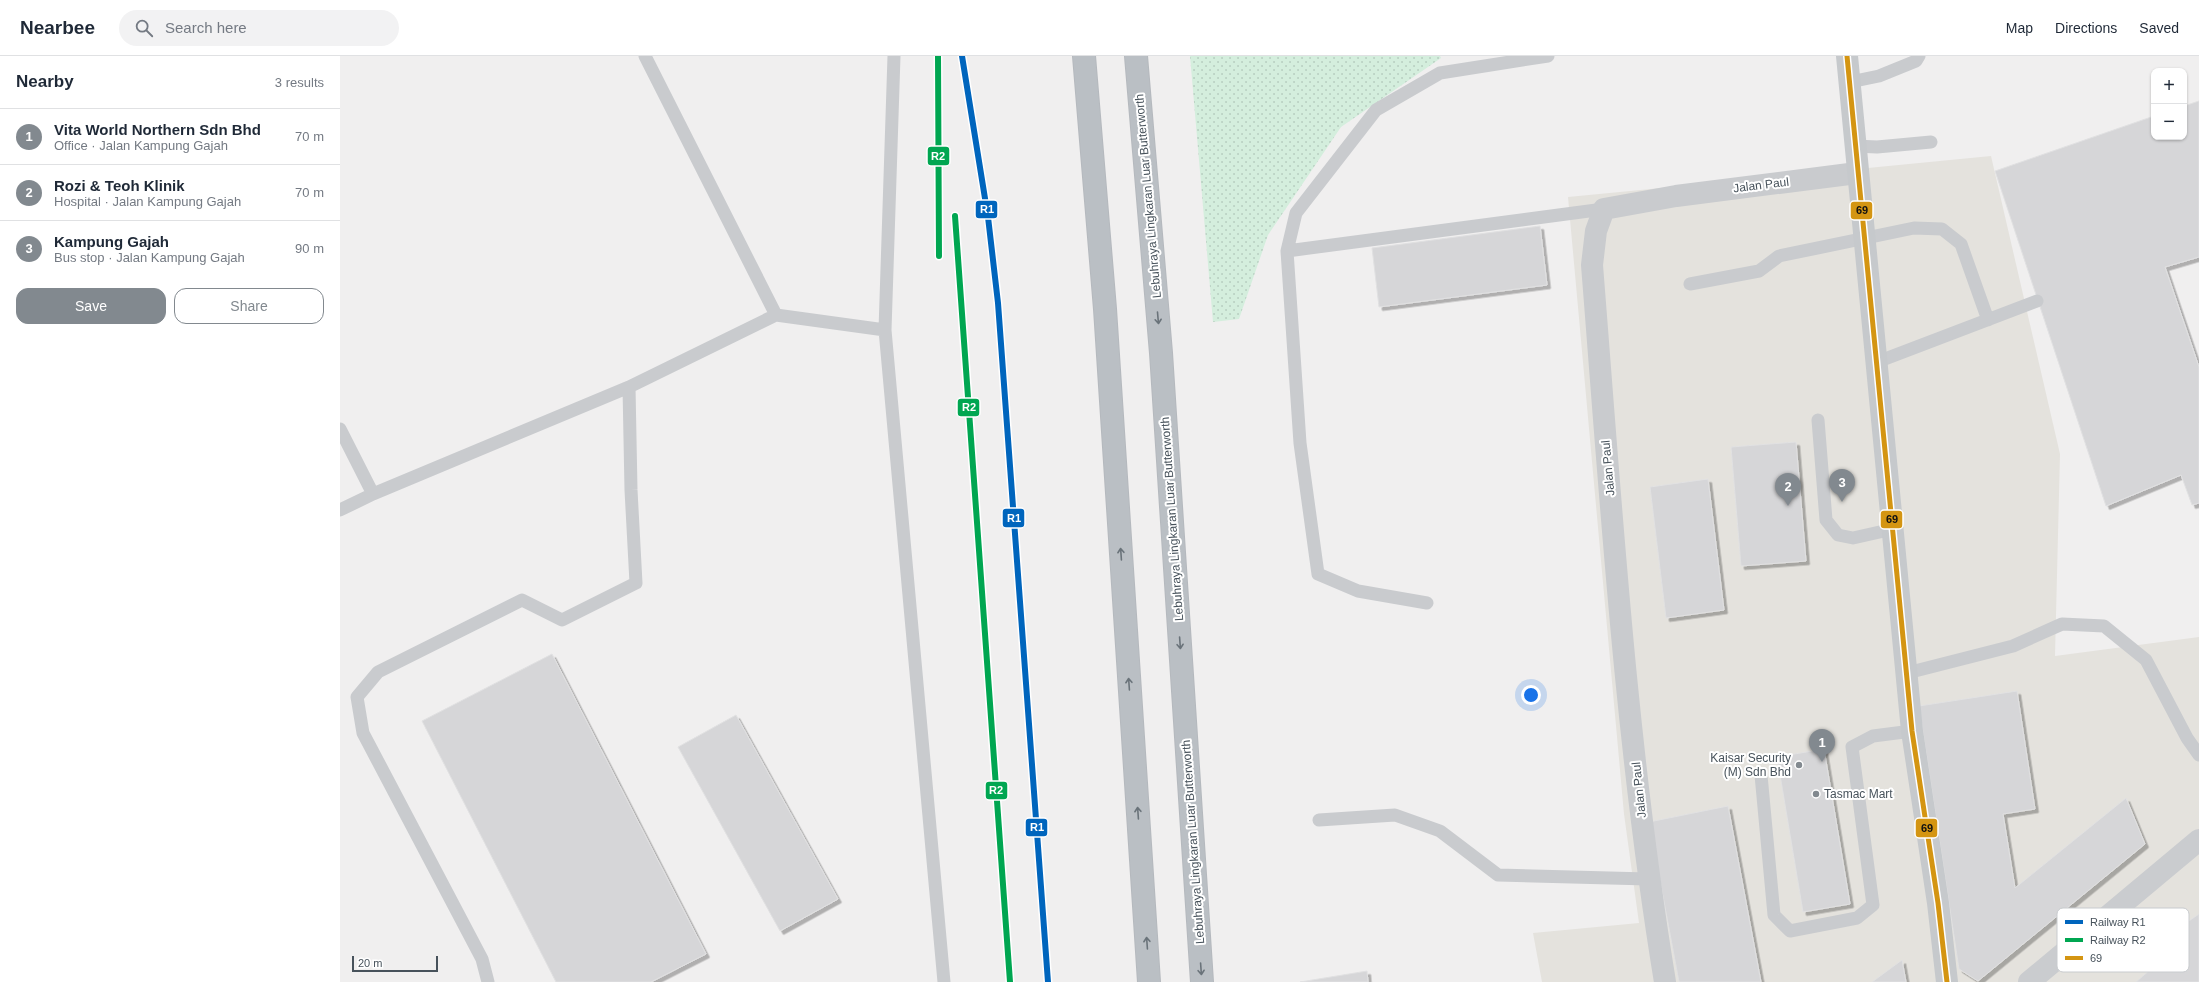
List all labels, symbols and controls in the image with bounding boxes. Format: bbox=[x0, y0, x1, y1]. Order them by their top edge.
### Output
search box bbox=[119, 10, 399, 46]
text: Nearbee bbox=[20, 17, 95, 38]
icon: search bbox=[133, 17, 155, 39]
text: Search here bbox=[165, 19, 247, 36]
text: Map bbox=[2006, 20, 2033, 36]
text: Directions bbox=[2055, 20, 2117, 36]
text: Saved bbox=[2139, 20, 2179, 36]
map controls bbox=[2151, 68, 2187, 140]
button: + bbox=[2151, 68, 2187, 104]
text: Nearby bbox=[16, 72, 74, 91]
text: 3 results bbox=[275, 75, 324, 90]
street label: Lebuhraya Lingkaran Luar Butterworth bbox=[1132, 93, 1164, 299]
button: − bbox=[2151, 104, 2187, 140]
text: Vita World Northern Sdn Bhd bbox=[54, 121, 261, 138]
text: 1 bbox=[25, 129, 33, 144]
text: 70 m bbox=[295, 129, 324, 144]
text: Office · Jalan Kampung Gajah bbox=[54, 138, 228, 153]
line badge: R2 bbox=[927, 146, 950, 166]
text: R2 bbox=[931, 150, 945, 162]
street label: Jalan Paul bbox=[1732, 175, 1790, 195]
text: Rozi & Teoh Klinik bbox=[54, 177, 185, 194]
text: 2 bbox=[25, 185, 33, 200]
text: 70 m bbox=[295, 185, 324, 200]
text: Hospital · Jalan Kampung Gajah bbox=[54, 194, 241, 209]
line badge: R1 bbox=[975, 200, 998, 219]
line badge: 69 bbox=[1850, 201, 1873, 220]
text: R1 bbox=[980, 203, 994, 215]
text: 69 bbox=[1856, 204, 1868, 216]
text: Kampung Gajah bbox=[54, 233, 169, 250]
text: 3 bbox=[25, 241, 33, 256]
text: 90 m bbox=[295, 241, 324, 256]
text: Bus stop · Jalan Kampung Gajah bbox=[54, 250, 245, 265]
button: Save bbox=[16, 288, 166, 324]
button: Share bbox=[174, 288, 324, 324]
one-way arrow bbox=[1154, 311, 1162, 324]
line badge: R2 bbox=[957, 398, 980, 417]
text: R2 bbox=[962, 401, 976, 413]
street label: Lebuhraya Lingkaran Luar Butterworth bbox=[1158, 416, 1186, 622]
street label: Jalan Paul bbox=[1599, 439, 1617, 497]
pin: 3 bbox=[1829, 469, 1855, 502]
pin: 2 bbox=[1775, 473, 1801, 506]
line badge: R1 bbox=[1002, 508, 1025, 528]
line badge: 69 bbox=[1880, 510, 1903, 529]
text: R1 bbox=[1007, 512, 1021, 524]
text: 69 bbox=[1886, 513, 1898, 525]
one-way arrow bbox=[1117, 548, 1124, 561]
one-way arrow bbox=[1176, 636, 1183, 649]
one-way arrow bbox=[1126, 678, 1133, 691]
your location bbox=[1521, 685, 1541, 705]
pin: 1 bbox=[1809, 729, 1835, 762]
street label: Lebuhraya Lingkaran Luar Butterworth bbox=[1179, 739, 1207, 945]
place label: Kaisar Security (M) Sdn Bhd bbox=[1710, 751, 1791, 779]
marker: Kaisar Security (M) Sdn Bhd bbox=[1794, 760, 1804, 770]
street label: Jalan Paul bbox=[1629, 761, 1649, 819]
line badge: R2 bbox=[985, 781, 1008, 800]
text: R2 bbox=[989, 784, 1003, 796]
place label: Tasmac Mart bbox=[1824, 787, 1893, 801]
marker: Tasmac Mart bbox=[1811, 789, 1821, 799]
one-way arrow bbox=[1134, 807, 1142, 820]
line badge: R1 bbox=[1025, 818, 1048, 837]
line badge: 69 bbox=[1915, 818, 1938, 838]
text: R1 bbox=[1030, 821, 1044, 833]
text: 69 bbox=[1921, 822, 1933, 834]
legend bbox=[2057, 908, 2189, 972]
text: Railway R1 bbox=[2090, 916, 2146, 928]
text: Railway R2 bbox=[2090, 934, 2146, 946]
one-way arrow bbox=[1143, 937, 1150, 950]
text: 69 bbox=[2090, 952, 2102, 964]
scale bar bbox=[352, 954, 438, 973]
text: 20 m bbox=[358, 957, 382, 969]
one-way arrow bbox=[1198, 962, 1205, 975]

